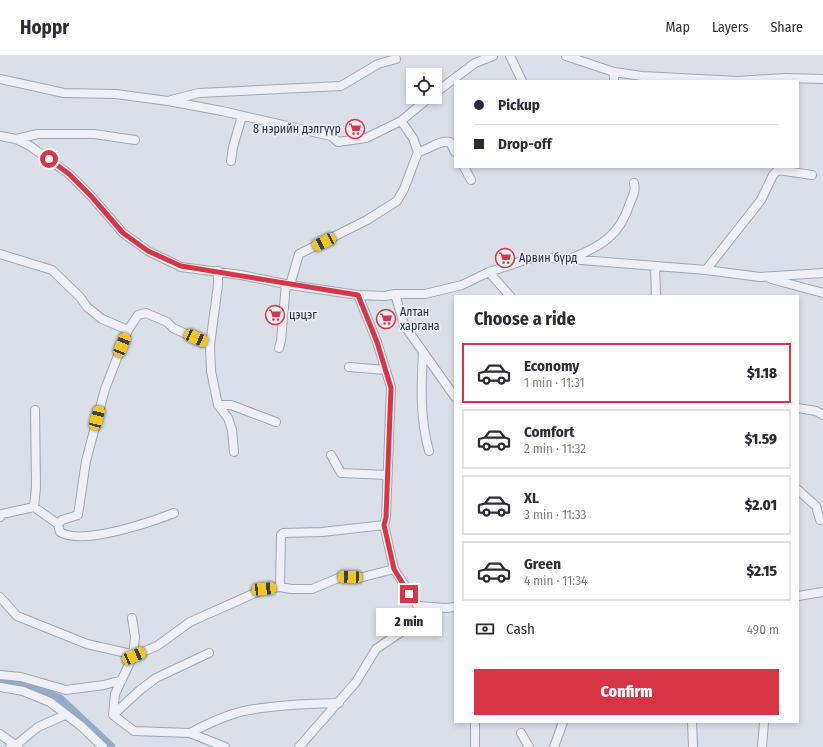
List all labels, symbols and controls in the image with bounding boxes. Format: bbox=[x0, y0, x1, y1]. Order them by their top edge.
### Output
text: Hoppr bbox=[20, 16, 69, 39]
text: Map bbox=[666, 19, 690, 36]
text: Layers bbox=[712, 19, 748, 36]
text: Share bbox=[770, 19, 803, 36]
map controls bbox=[406, 68, 442, 104]
button: locate bbox=[406, 68, 442, 104]
text: Pickup bbox=[498, 96, 540, 114]
supermarket icon: 8 нэрийн дэлгүүр bbox=[344, 118, 366, 140]
place label: 8 нэрийн дэлгүүр bbox=[253, 122, 341, 136]
text: Drop-off bbox=[498, 135, 552, 153]
route start bbox=[40, 150, 58, 168]
car bbox=[311, 231, 337, 253]
supermarket icon: Арвин бүрд bbox=[494, 247, 516, 269]
place label: Арвин бүрд bbox=[519, 251, 577, 265]
supermarket icon: цэцэг bbox=[264, 304, 286, 326]
place label: Алтан харгана bbox=[400, 305, 440, 333]
place label: цэцэг bbox=[289, 308, 317, 322]
supermarket icon: Алтан харгана bbox=[375, 308, 397, 330]
text: Choose a ride bbox=[474, 308, 576, 330]
car bbox=[183, 328, 209, 348]
car bbox=[112, 332, 132, 358]
icon: car bbox=[476, 355, 512, 391]
text: Economy bbox=[524, 357, 579, 375]
text: $1.18 bbox=[747, 364, 777, 382]
text: 1 min · 11:31 bbox=[524, 375, 585, 390]
car bbox=[88, 405, 106, 431]
icon: car bbox=[476, 421, 512, 457]
text: Comfort bbox=[524, 423, 575, 441]
text: $1.59 bbox=[745, 430, 777, 448]
text: 2 min · 11:32 bbox=[524, 441, 586, 456]
icon: car bbox=[476, 487, 512, 523]
text: XL bbox=[524, 489, 539, 507]
text: $2.01 bbox=[745, 496, 777, 514]
text: 3 min · 11:33 bbox=[524, 507, 586, 522]
icon: car bbox=[476, 553, 512, 589]
text: Green bbox=[524, 555, 561, 573]
text: $2.15 bbox=[747, 562, 777, 580]
car bbox=[338, 571, 362, 583]
text: 4 min · 11:34 bbox=[524, 573, 587, 588]
car bbox=[251, 582, 277, 596]
route end bbox=[400, 585, 418, 603]
callout: 2 min bbox=[376, 608, 442, 636]
text: 2 min bbox=[395, 614, 423, 629]
icon: cash bbox=[474, 618, 496, 640]
text: Cash bbox=[506, 620, 535, 638]
text: 490 m bbox=[747, 622, 779, 637]
car bbox=[121, 646, 147, 666]
button: Confirm bbox=[474, 669, 779, 715]

